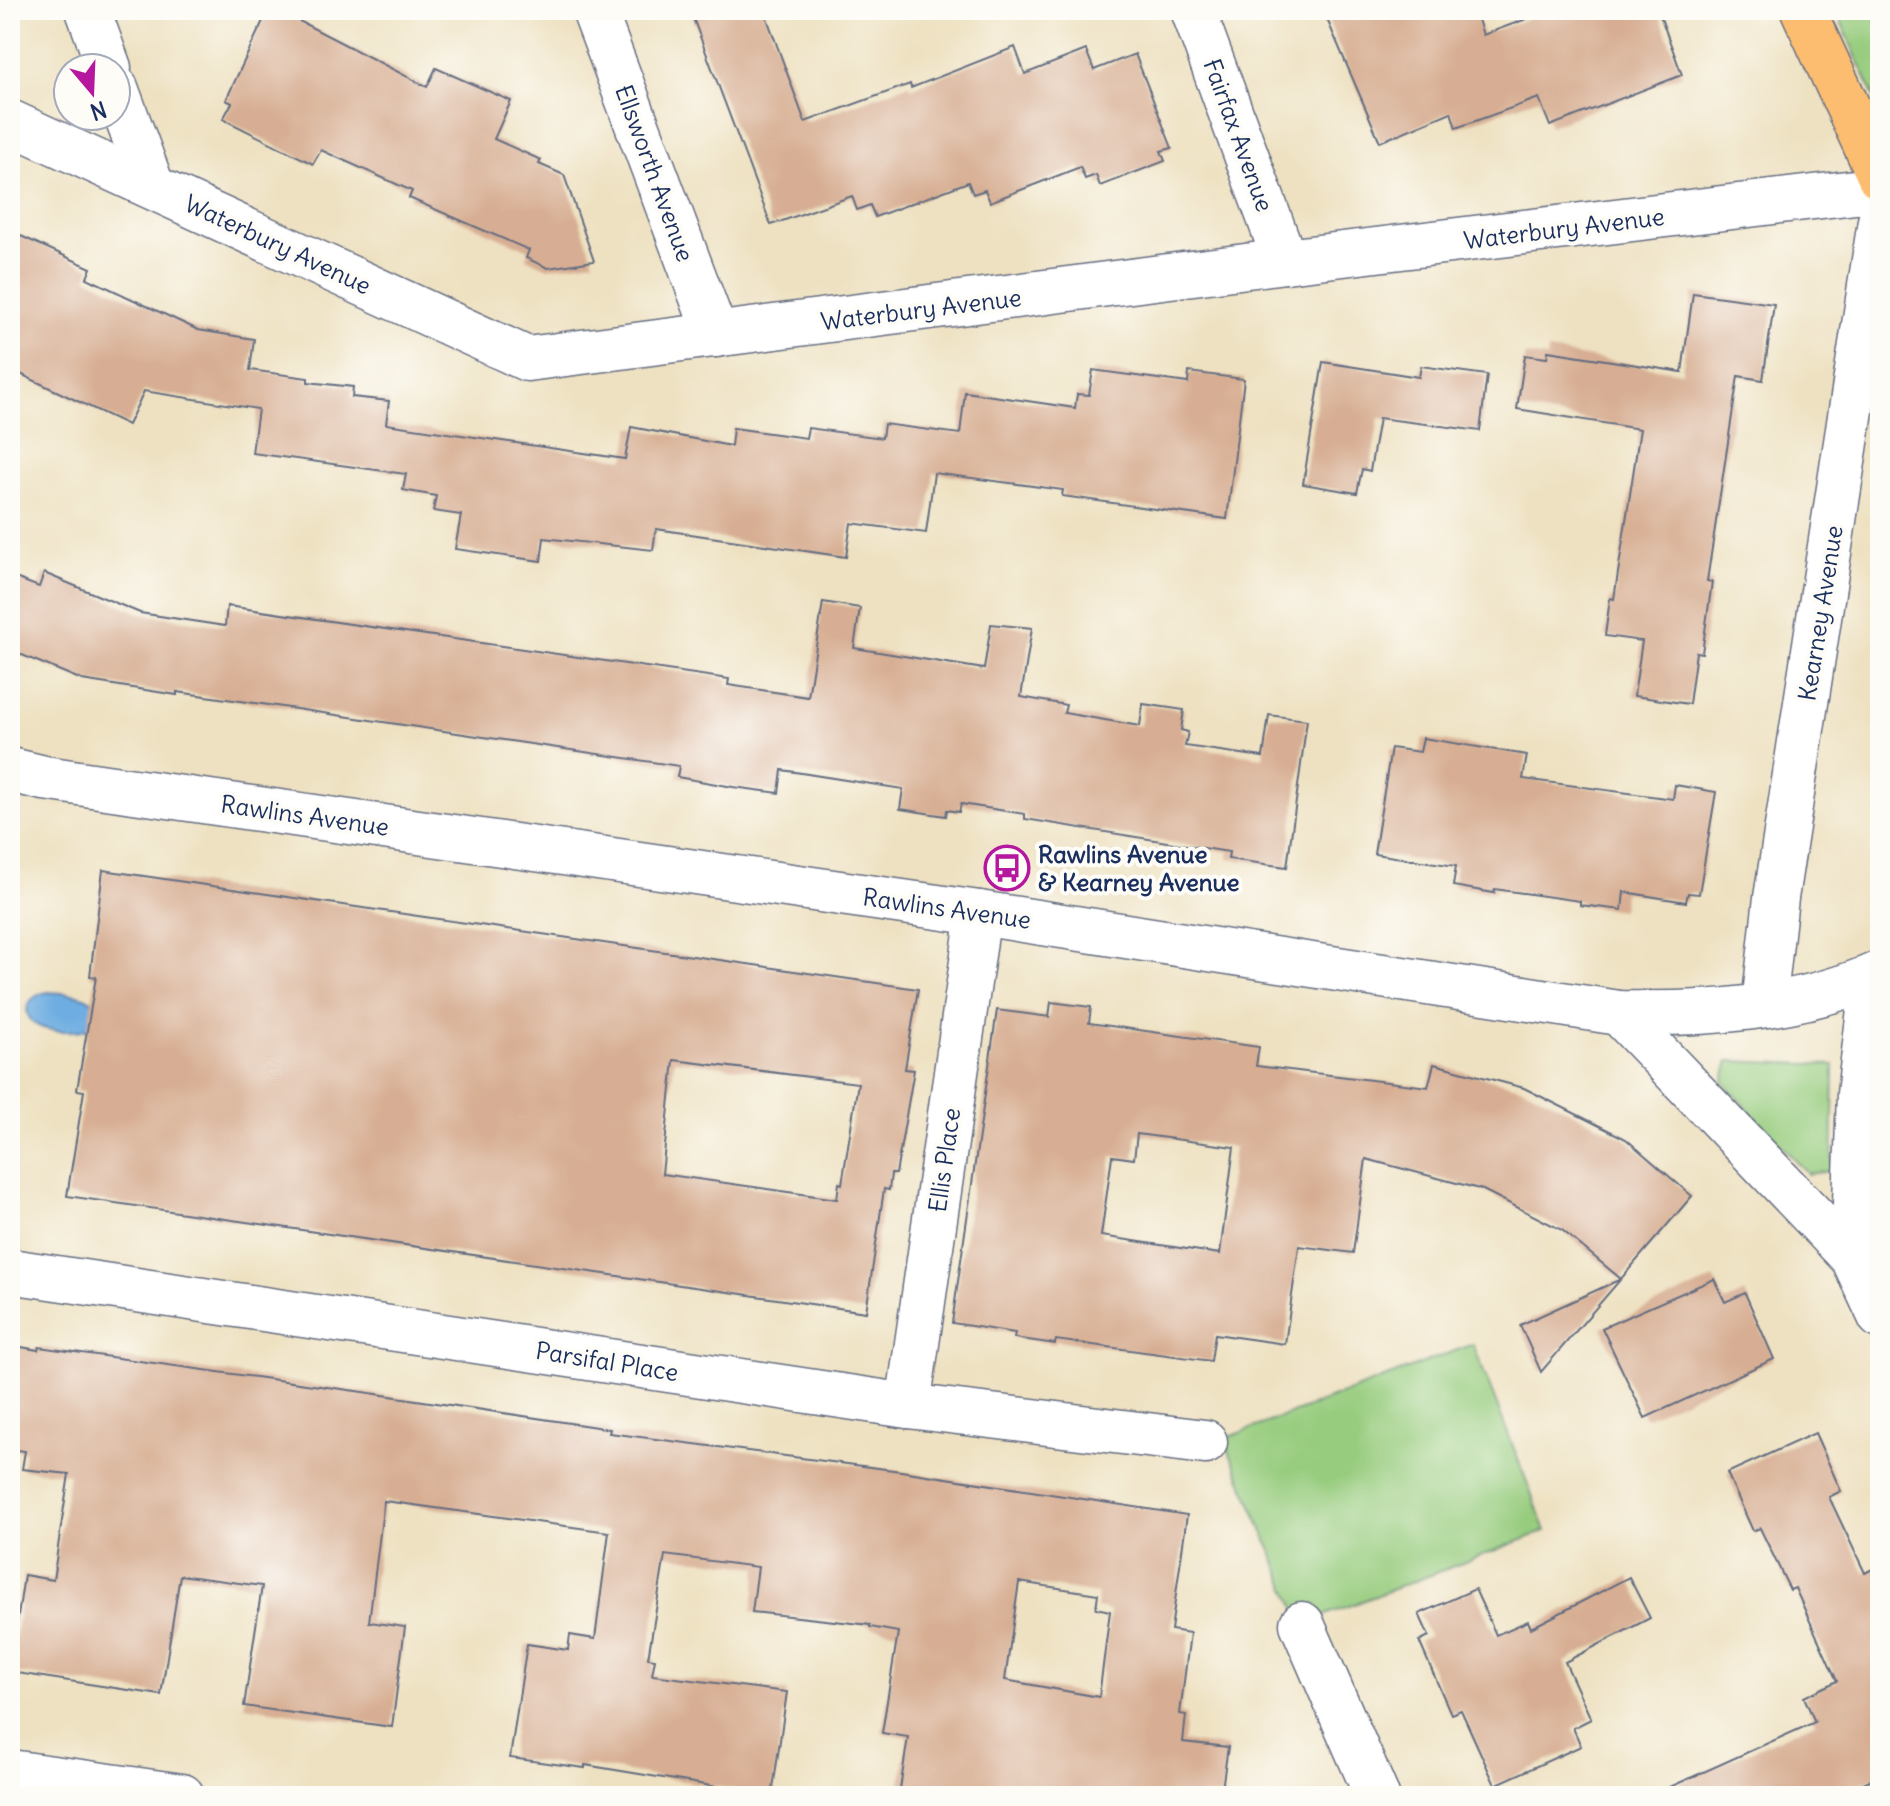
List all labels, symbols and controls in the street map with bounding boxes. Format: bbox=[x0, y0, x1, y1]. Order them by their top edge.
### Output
north arrow bbox=[52, 52, 132, 132]
street label: Fairfax Avenue bbox=[1197, 54, 1281, 216]
street label: Ellsworth Avenue bbox=[609, 80, 701, 266]
text: N bbox=[87, 95, 110, 127]
street label: Waterbury Avenue bbox=[180, 188, 376, 300]
street label: Waterbury Avenue bbox=[1462, 201, 1666, 255]
street label: Waterbury Avenue bbox=[819, 282, 1023, 336]
street label: Kearney Avenue bbox=[1791, 523, 1849, 703]
street label: Rawlins Avenue bbox=[219, 788, 391, 842]
place label: Rawlins Avenue & Kearney Avenue bbox=[1038, 839, 1239, 897]
bus stop icon: Rawlins Avenue & Kearney Avenue bbox=[983, 844, 1031, 892]
street label: Rawlins Avenue bbox=[861, 881, 1033, 935]
street label: Ellis Place bbox=[922, 1106, 966, 1214]
street label: Parsifal Place bbox=[534, 1335, 680, 1387]

